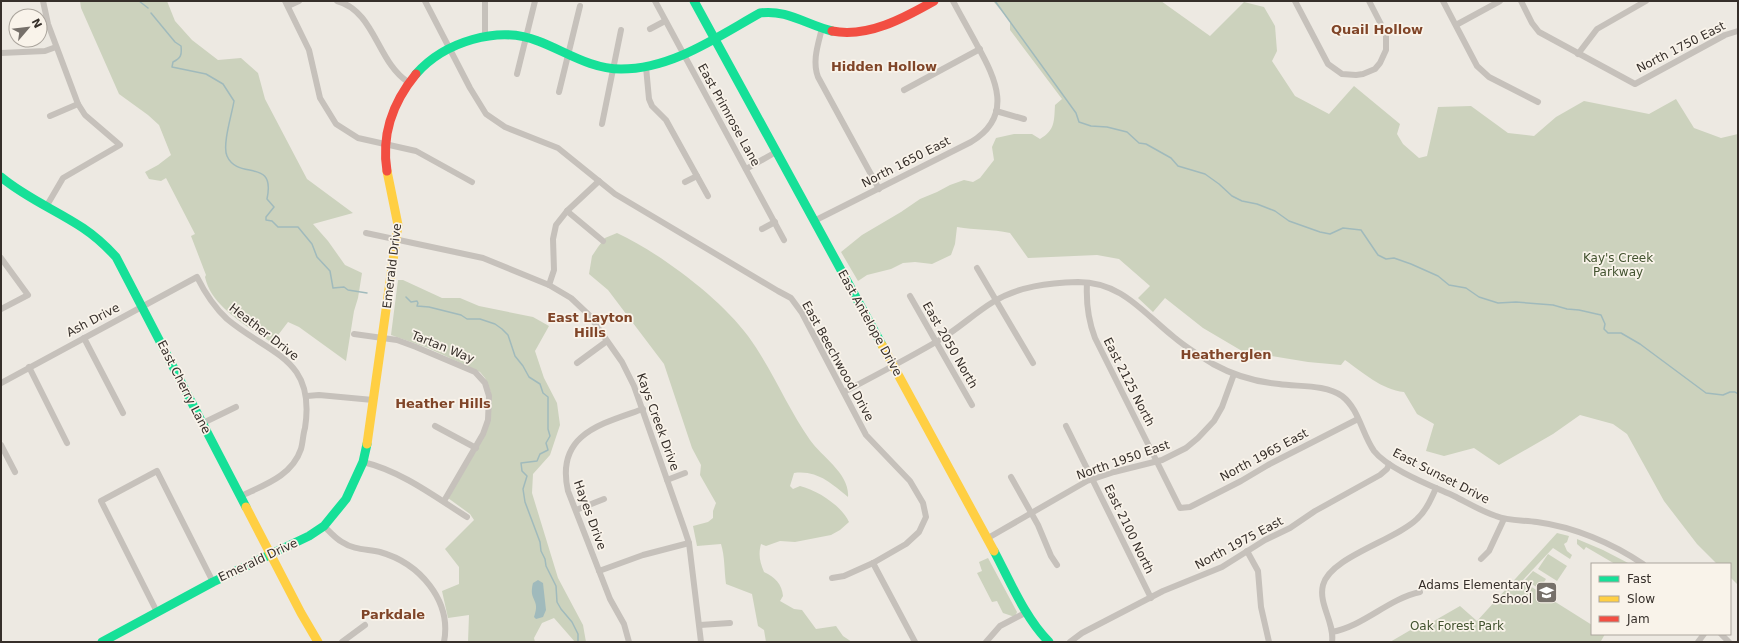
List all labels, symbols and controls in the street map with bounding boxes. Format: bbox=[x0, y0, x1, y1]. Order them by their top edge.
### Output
north arrow bbox=[8, 8, 48, 48]
text: N bbox=[28, 16, 44, 31]
street label: North 1750 East bbox=[1634, 18, 1728, 75]
district label: Quail Hollow bbox=[1331, 22, 1423, 37]
district label: Hidden Hollow bbox=[831, 59, 937, 74]
street label: East Primrose Lane bbox=[695, 61, 763, 169]
street label: North 1650 East bbox=[859, 133, 953, 190]
street label: Emerald Drive bbox=[380, 223, 404, 309]
park label: Kay's Creek Parkway bbox=[1583, 251, 1653, 279]
street label: East Antelope Drive bbox=[835, 268, 905, 378]
street label: East Beechwood Drive bbox=[799, 299, 877, 423]
street label: East 2050 North bbox=[920, 299, 980, 391]
street label: Ash Drive bbox=[64, 300, 122, 340]
street label: Heather Drive bbox=[227, 301, 301, 363]
district label: East Layton Hills bbox=[547, 310, 633, 340]
street label: Tartan Way bbox=[409, 328, 477, 366]
street label: East 2125 North bbox=[1101, 335, 1157, 429]
street label: East Cherry Lane bbox=[154, 338, 214, 436]
district label: Heatherglen bbox=[1181, 347, 1272, 362]
street label: Kays Creek Drive bbox=[634, 371, 682, 473]
district label: Heather Hills bbox=[395, 396, 491, 411]
street label: North 1965 East bbox=[1218, 426, 1311, 484]
street label: North 1950 East bbox=[1075, 437, 1172, 483]
street label: East Sunset Drive bbox=[1390, 446, 1492, 506]
street label: Hayes Drive bbox=[571, 478, 609, 552]
street label: East 2100 North bbox=[1101, 482, 1157, 576]
street label: North 1975 East bbox=[1193, 514, 1286, 572]
street label: Emerald Drive bbox=[216, 536, 300, 584]
legend bbox=[1591, 563, 1731, 635]
text: Fast bbox=[1627, 572, 1651, 586]
place label: Adams Elementary School bbox=[1418, 578, 1532, 606]
school or university icon: Adams Elementary School bbox=[1534, 579, 1560, 605]
text: Slow bbox=[1627, 592, 1655, 606]
district label: Parkdale bbox=[361, 607, 425, 622]
text: Jam bbox=[1626, 612, 1650, 626]
park label: Oak Forest Park bbox=[1410, 619, 1504, 633]

